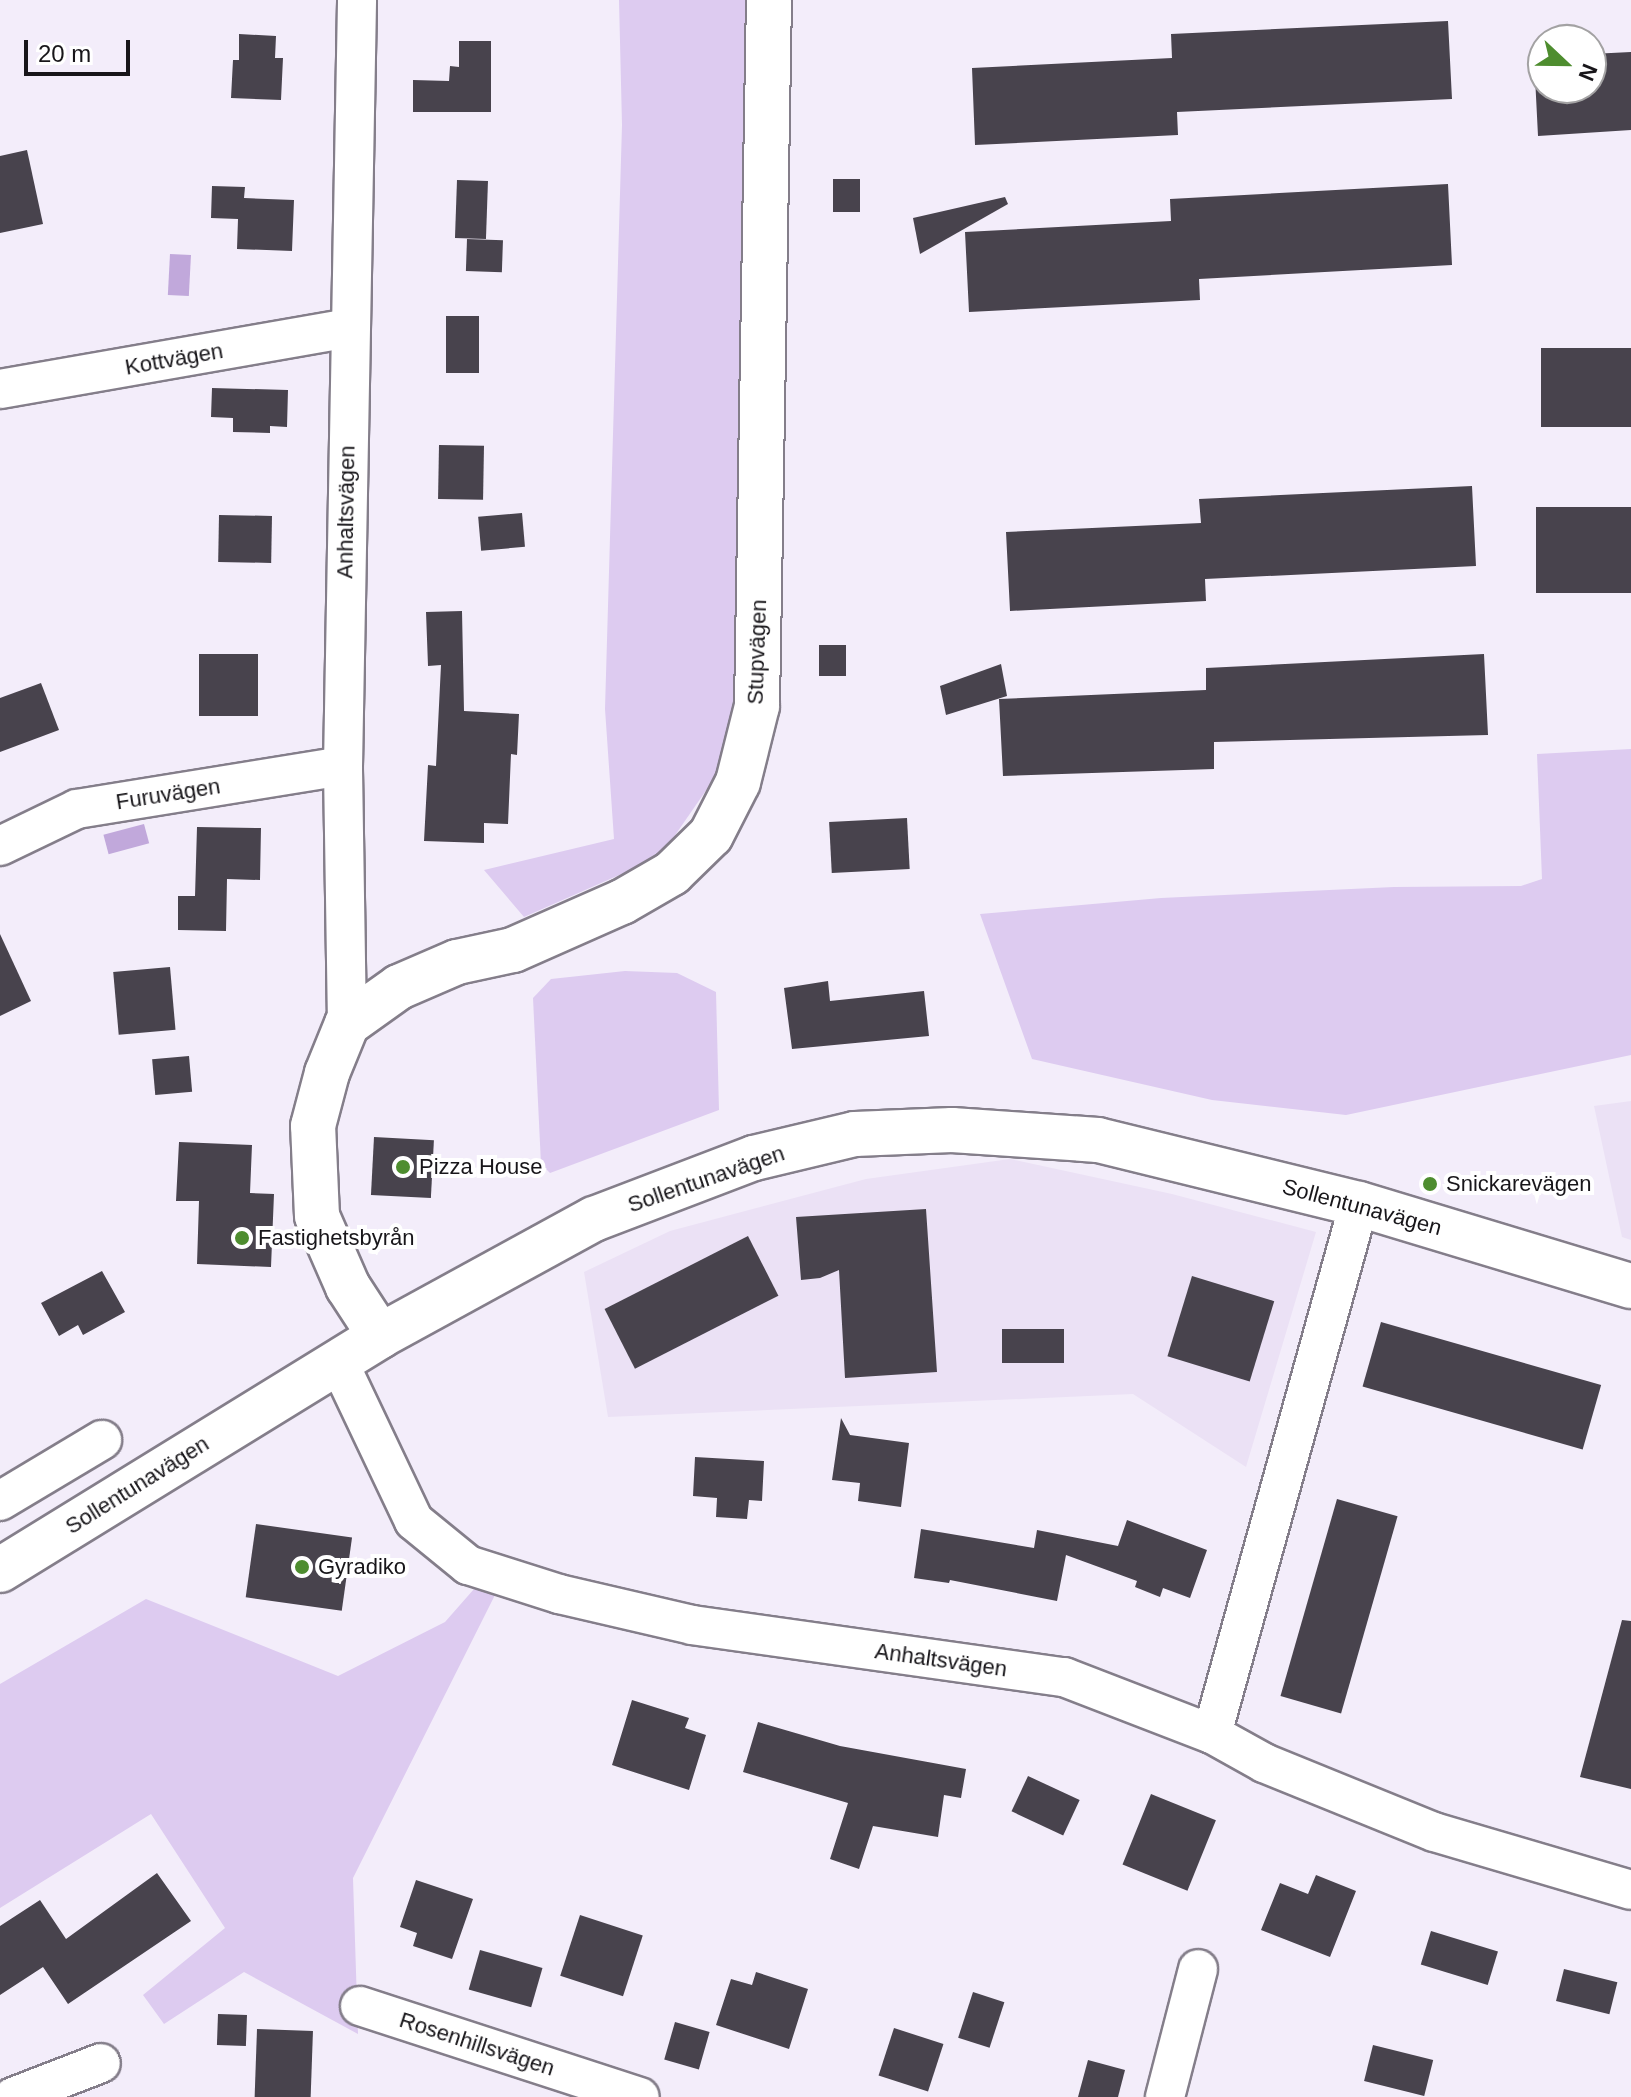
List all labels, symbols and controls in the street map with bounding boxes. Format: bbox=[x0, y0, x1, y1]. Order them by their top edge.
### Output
scale bar bbox=[28, 24, 134, 74]
north arrow bbox=[1527, 24, 1607, 104]
text: 20 m bbox=[38, 40, 91, 67]
text: N bbox=[1573, 60, 1602, 84]
street label: Kottvägen bbox=[123, 337, 225, 381]
street label: Anhaltsvägen bbox=[332, 445, 360, 579]
street label: Stupvägen bbox=[742, 599, 772, 705]
street label: Furuvägen bbox=[114, 773, 222, 815]
street label: Sollentunavägen bbox=[624, 1140, 788, 1218]
place label: Pizza House bbox=[419, 1154, 543, 1180]
marker: Pizza House bbox=[394, 1158, 412, 1176]
place label: Snickarevägen bbox=[1446, 1171, 1592, 1197]
street label: Sollentunavägen bbox=[1279, 1173, 1445, 1241]
marker: Snickarevägen bbox=[1421, 1175, 1439, 1193]
place label: Fastighetsbyrån bbox=[258, 1225, 415, 1251]
marker: Fastighetsbyrån bbox=[233, 1229, 251, 1247]
street label: Sollentunavägen bbox=[61, 1430, 213, 1540]
place label: Gyradiko bbox=[318, 1554, 406, 1580]
marker: Gyradiko bbox=[293, 1558, 311, 1576]
street label: Anhaltsvägen bbox=[873, 1638, 1009, 1682]
street label: Rosenhillsvägen bbox=[396, 2007, 558, 2081]

